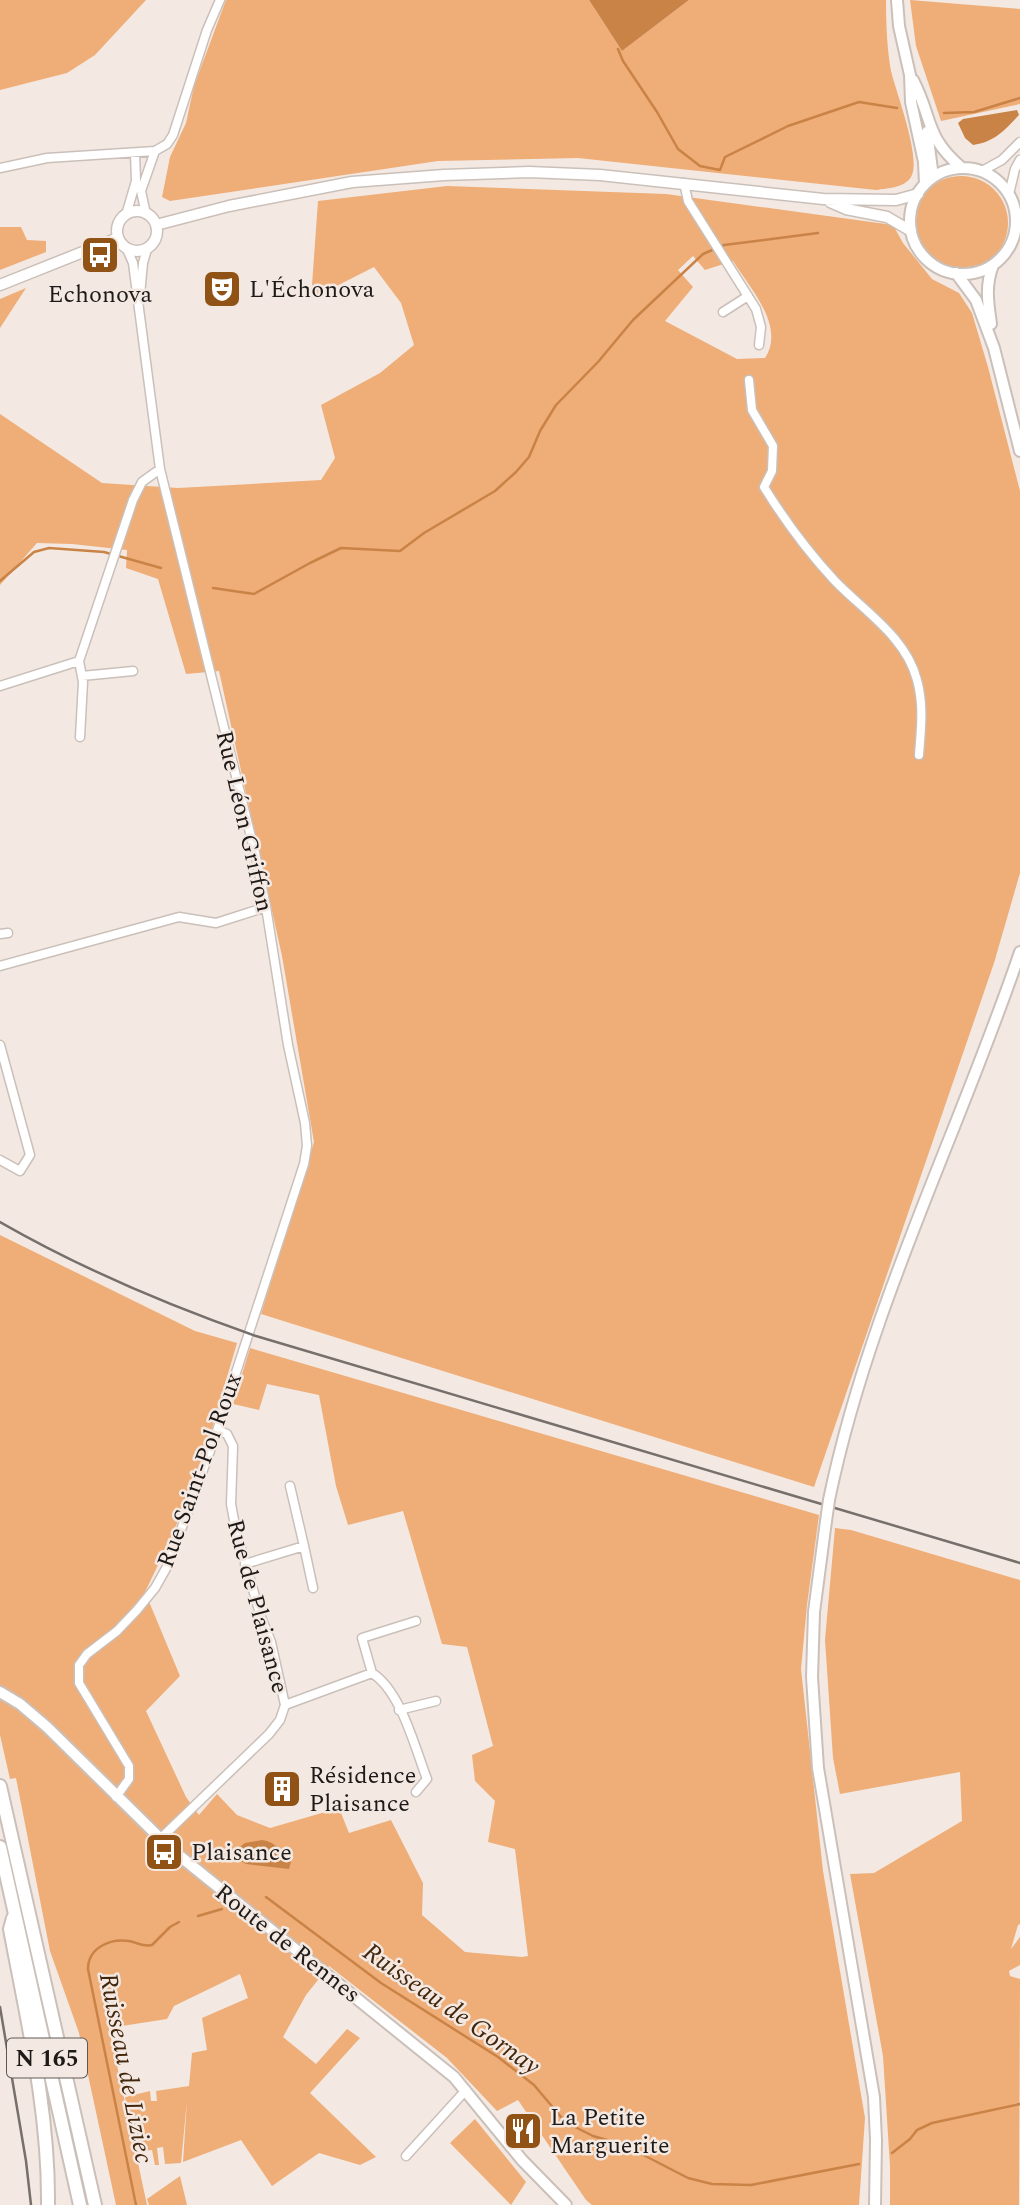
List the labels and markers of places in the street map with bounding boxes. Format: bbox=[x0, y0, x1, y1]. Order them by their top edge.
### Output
bus stop icon: Echonova bbox=[79, 234, 121, 276]
theatre icon: L'Échonova bbox=[201, 268, 243, 310]
place label: L'Échonova bbox=[249, 272, 375, 308]
place label: Echonova bbox=[48, 277, 152, 313]
place label: Résidence Plaisance bbox=[309, 1758, 416, 1822]
building icon: Résidence Plaisance bbox=[261, 1768, 303, 1810]
bus stop icon: Plaisance bbox=[143, 1831, 185, 1873]
place label: Plaisance bbox=[191, 1835, 292, 1871]
place label: La Petite Marguerite bbox=[550, 2100, 670, 2164]
restaurant icon: La Petite Marguerite bbox=[502, 2110, 544, 2152]

